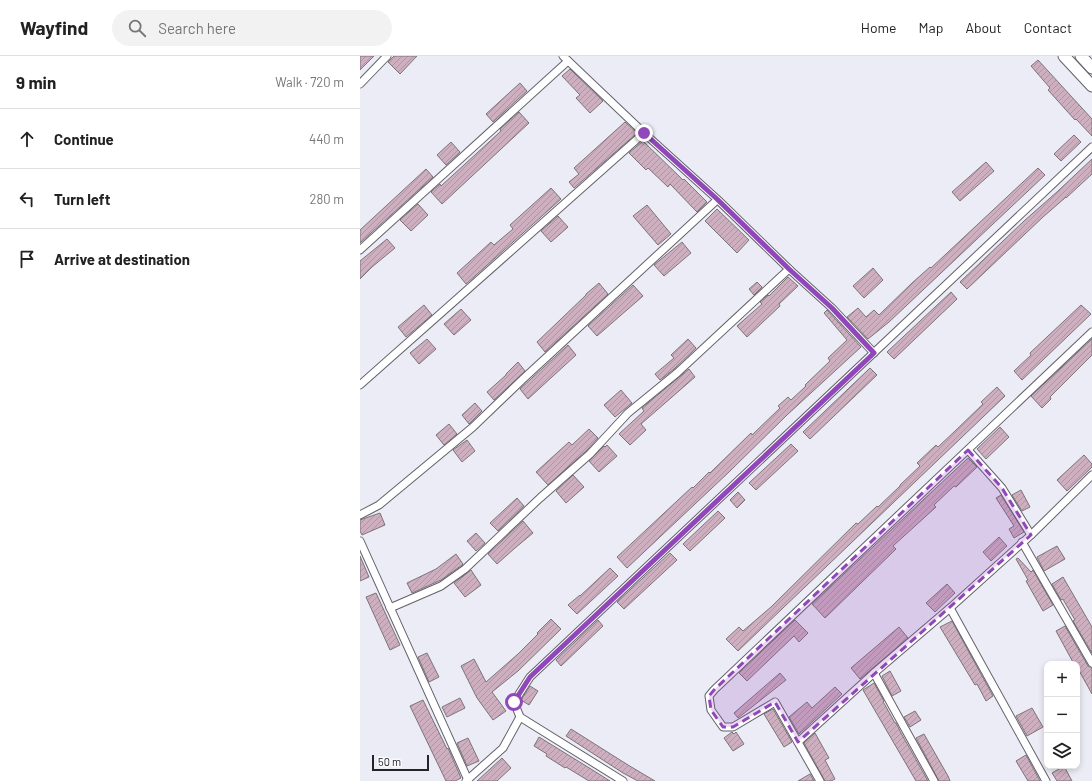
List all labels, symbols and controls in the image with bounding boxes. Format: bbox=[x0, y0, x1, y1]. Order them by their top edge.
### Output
search box bbox=[112, 10, 392, 46]
text: Wayfind bbox=[20, 16, 88, 39]
icon: search bbox=[126, 17, 148, 39]
text: Search here bbox=[158, 19, 236, 37]
text: Home bbox=[861, 19, 897, 36]
text: Map bbox=[919, 19, 943, 36]
text: About bbox=[965, 19, 1002, 36]
text: Contact bbox=[1024, 19, 1072, 36]
text: 9 min bbox=[16, 72, 56, 92]
text: Walk · 720 m bbox=[275, 74, 344, 90]
route end bbox=[635, 124, 653, 142]
icon: ahead bbox=[16, 128, 38, 150]
text: Continue bbox=[54, 130, 114, 148]
text: 440 m bbox=[309, 131, 344, 147]
icon: left bbox=[16, 188, 38, 210]
text: Turn left bbox=[54, 190, 110, 208]
text: 280 m bbox=[310, 191, 344, 207]
icon: arrive bbox=[16, 248, 38, 270]
text: Arrive at destination bbox=[54, 250, 190, 268]
map controls bbox=[1044, 661, 1080, 769]
button: + bbox=[1044, 661, 1080, 697]
route start bbox=[505, 693, 523, 711]
button: − bbox=[1044, 697, 1080, 733]
button: layers bbox=[1044, 733, 1080, 769]
scale bar bbox=[372, 753, 429, 772]
text: 50 m bbox=[378, 755, 401, 768]

